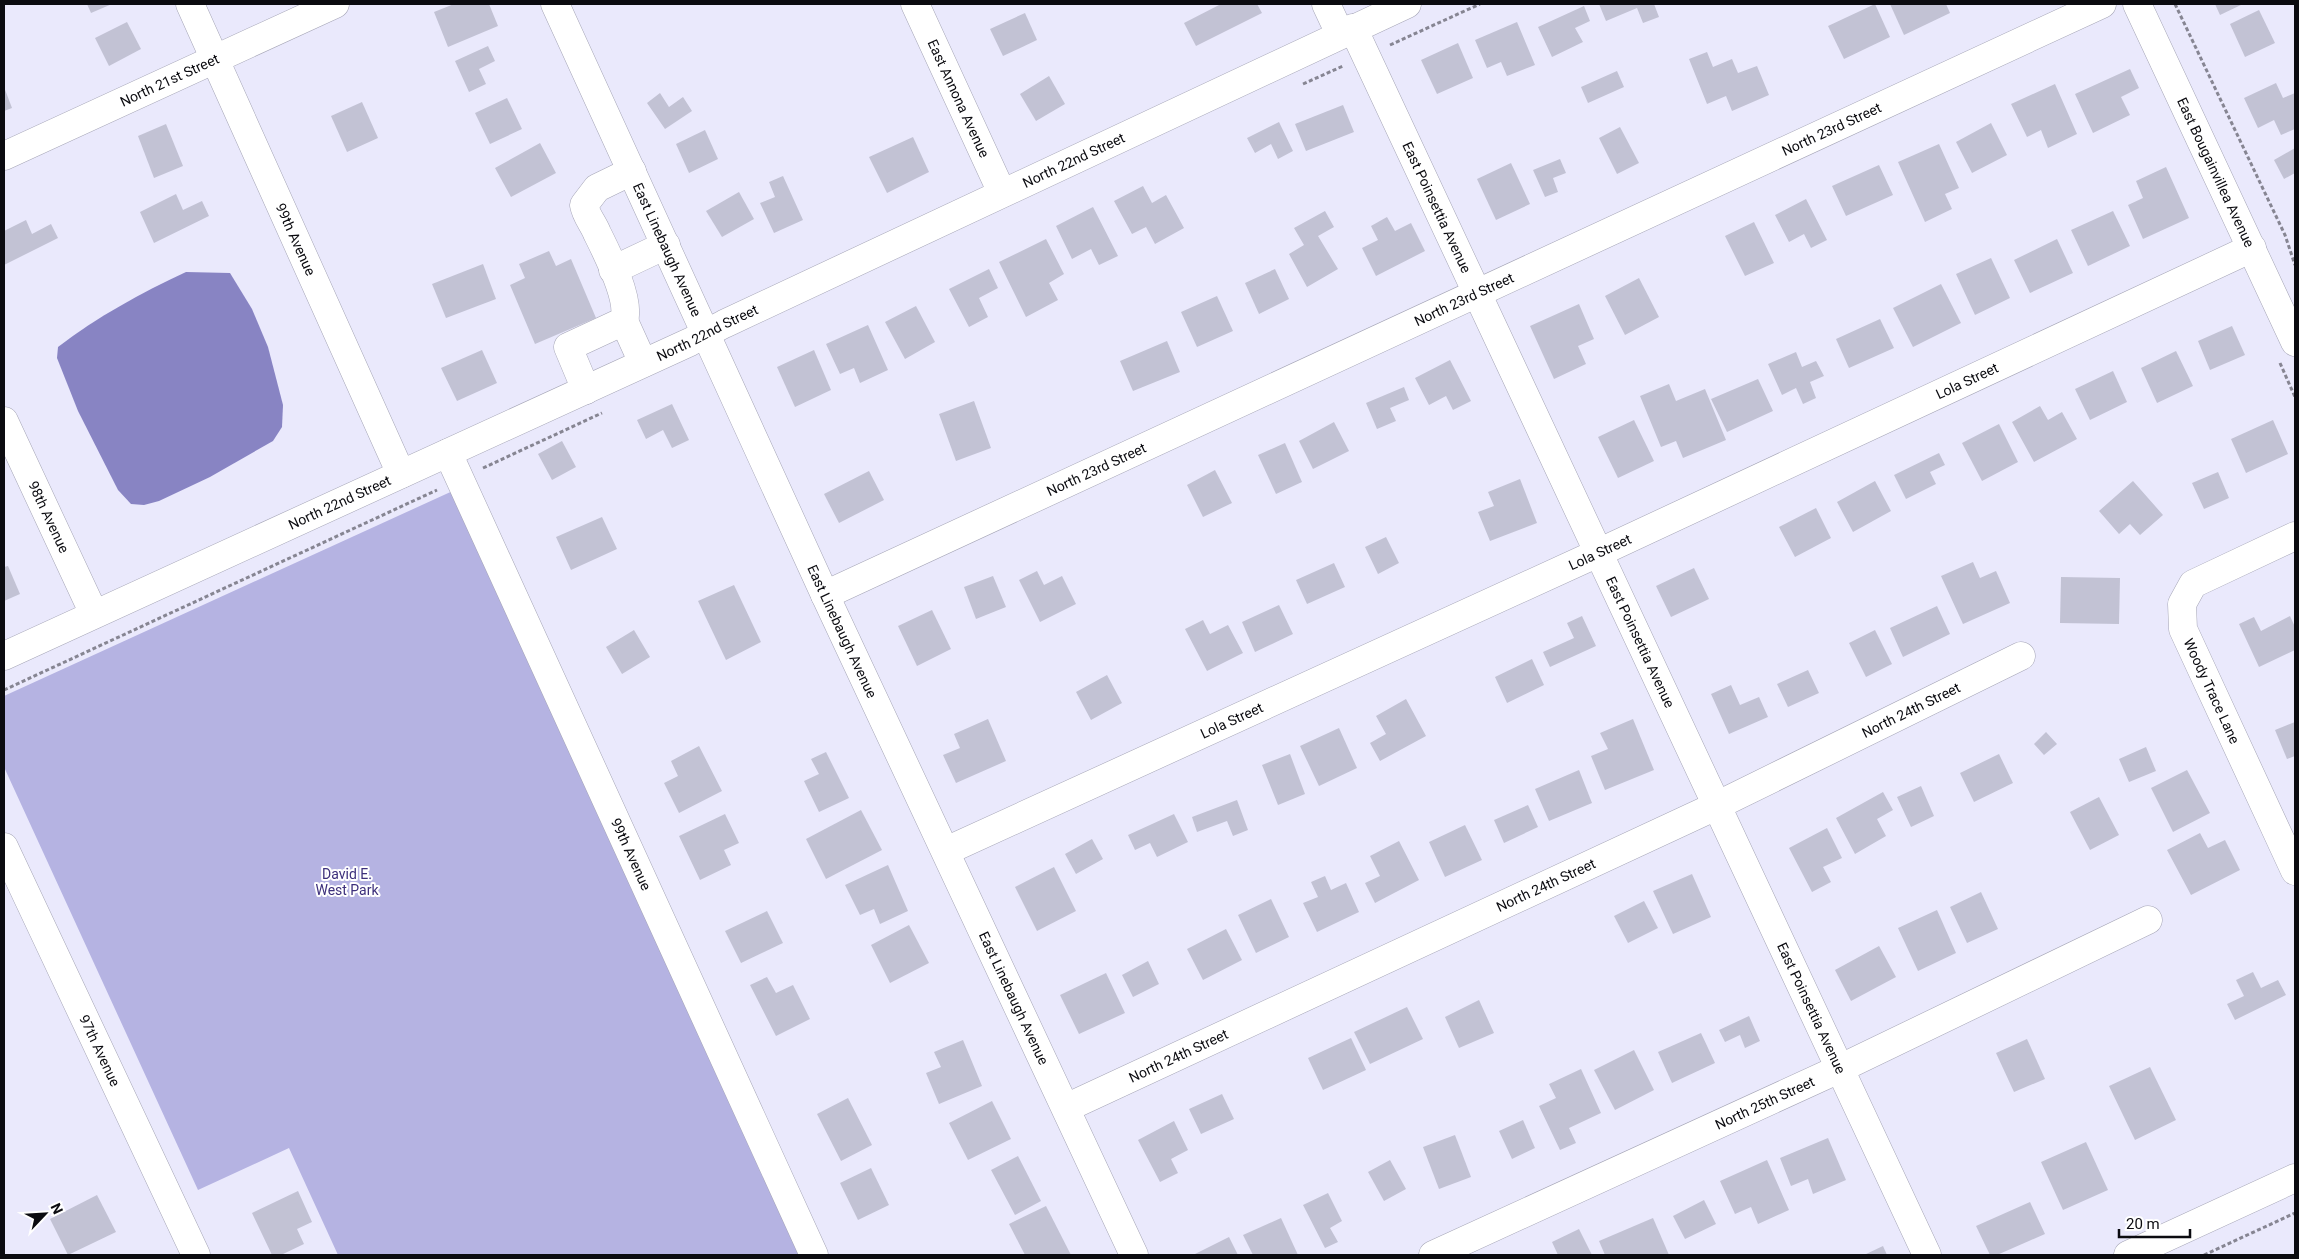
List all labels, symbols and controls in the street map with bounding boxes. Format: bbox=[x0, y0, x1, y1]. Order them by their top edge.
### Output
street label: East Annona Avenue bbox=[924, 37, 993, 160]
street label: North 21st Street bbox=[117, 50, 222, 110]
street label: East Bougainvillea Avenue bbox=[2174, 95, 2258, 250]
street label: North 23rd Street bbox=[1779, 99, 1884, 159]
street label: North 22nd Street bbox=[1020, 129, 1128, 191]
street label: East Poinsettia Avenue bbox=[1399, 139, 1474, 275]
street label: East Linebaugh Avenue bbox=[630, 180, 705, 319]
street label: 99th Avenue bbox=[273, 201, 319, 278]
street label: North 23rd Street bbox=[1412, 269, 1516, 329]
street label: North 22nd Street bbox=[654, 301, 761, 364]
street label: Lola Street bbox=[1933, 359, 2001, 402]
street label: North 23rd Street bbox=[1044, 439, 1149, 499]
street label: North 22nd Street bbox=[286, 472, 394, 533]
street label: 98th Avenue bbox=[25, 479, 72, 556]
street label: Lola Street bbox=[1566, 531, 1634, 573]
street label: East Linebaugh Avenue bbox=[804, 562, 880, 701]
street label: East Poinsettia Avenue bbox=[1603, 574, 1678, 710]
street label: Woody Trace Lane bbox=[2180, 636, 2243, 746]
street label: North 24th Street bbox=[1859, 679, 1963, 741]
street label: Lola Street bbox=[1198, 699, 1266, 742]
street label: 99th Avenue bbox=[608, 816, 654, 893]
street label: North 24th Street bbox=[1494, 855, 1598, 915]
park label: David E. West Park bbox=[315, 866, 379, 898]
street label: East Linebaugh Avenue bbox=[976, 929, 1052, 1067]
street label: East Poinsettia Avenue bbox=[1774, 940, 1849, 1076]
street label: 97th Avenue bbox=[76, 1012, 124, 1089]
street label: North 24th Street bbox=[1126, 1026, 1231, 1086]
street label: North 25th Street bbox=[1713, 1073, 1817, 1133]
north arrow bbox=[20, 1189, 70, 1239]
text: N bbox=[47, 1201, 66, 1216]
scale bar bbox=[2119, 1206, 2190, 1238]
text: 20 m bbox=[2126, 1215, 2160, 1233]

